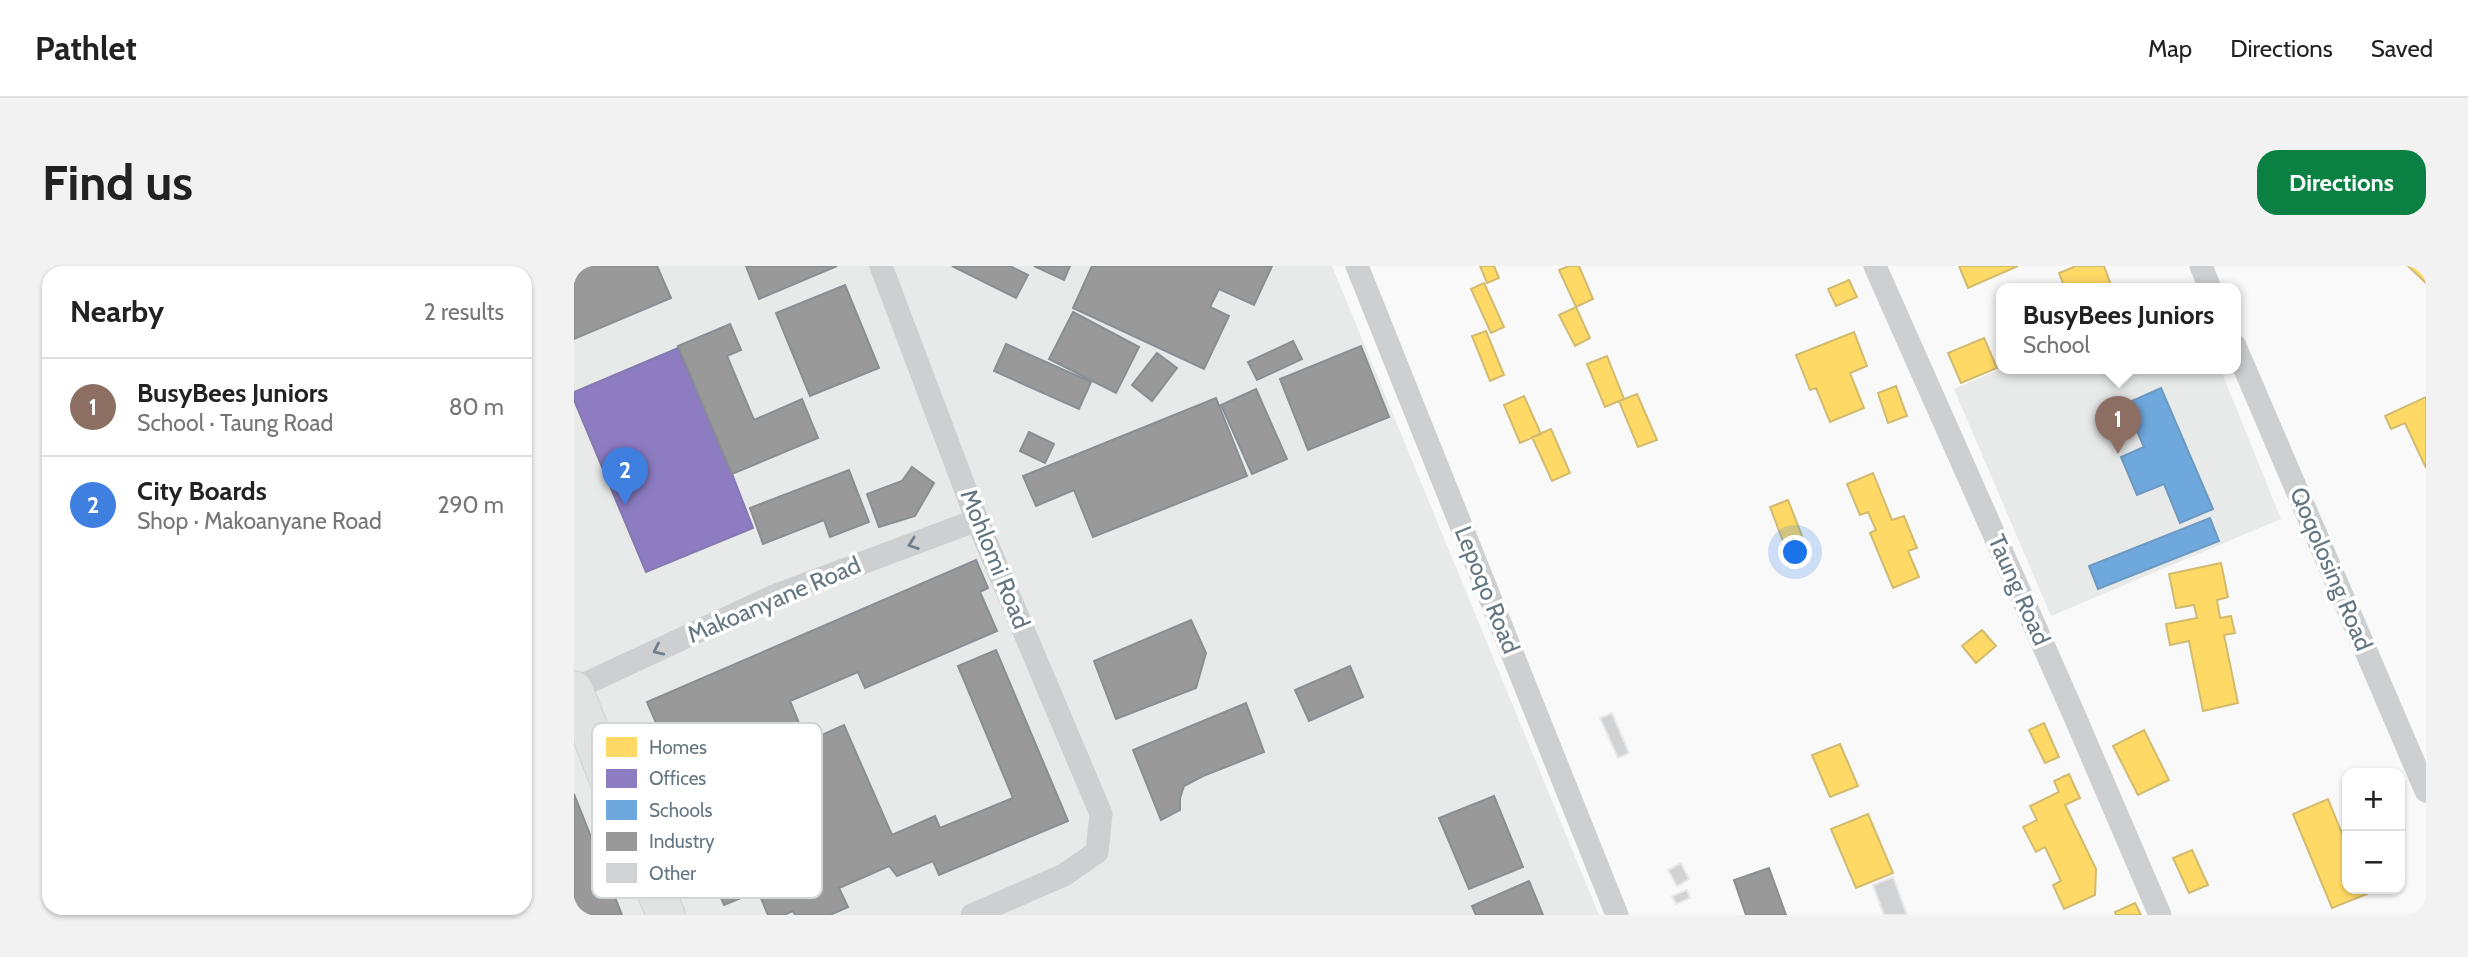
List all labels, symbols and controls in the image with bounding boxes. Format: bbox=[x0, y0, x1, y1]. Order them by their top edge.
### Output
text: Pathlet bbox=[35, 28, 137, 68]
text: Map bbox=[2148, 34, 2192, 63]
text: Directions bbox=[2230, 34, 2333, 63]
text: Saved bbox=[2371, 34, 2433, 63]
button: Directions bbox=[2257, 150, 2426, 215]
text: Find us bbox=[42, 153, 193, 212]
popup bbox=[1996, 283, 2241, 374]
text: Nearby bbox=[70, 293, 164, 330]
text: 2 results bbox=[424, 298, 504, 326]
text: BusyBees Juniors bbox=[2023, 299, 2214, 331]
text: School bbox=[2023, 331, 2090, 359]
text: BusyBees Juniors bbox=[137, 377, 328, 409]
text: 1 bbox=[89, 393, 97, 421]
text: 80 m bbox=[449, 393, 504, 421]
pin: 1 bbox=[2095, 396, 2141, 454]
text: School · Taung Road bbox=[137, 409, 333, 437]
pin: 2 bbox=[602, 447, 648, 505]
text: City Boards bbox=[137, 475, 267, 507]
street label: Qoqolosing Road bbox=[2284, 483, 2379, 655]
street label: Mohlomi Road bbox=[954, 485, 1037, 633]
text: 2 bbox=[87, 491, 99, 519]
text: 290 m bbox=[437, 491, 504, 519]
text: Shop · Makoanyane Road bbox=[137, 507, 382, 535]
street label: Lepoqo Road bbox=[1449, 522, 1526, 658]
street label: Taung Road bbox=[1982, 530, 2057, 650]
one-way arrow bbox=[908, 535, 920, 549]
your location bbox=[1778, 535, 1812, 569]
street label: Makoanyane Road bbox=[683, 550, 865, 649]
one-way arrow bbox=[653, 642, 665, 656]
legend bbox=[592, 723, 822, 898]
text: Homes bbox=[649, 736, 707, 759]
text: Offices bbox=[649, 767, 706, 790]
map controls bbox=[2342, 768, 2405, 894]
button: + bbox=[2342, 768, 2405, 831]
text: Schools bbox=[649, 799, 712, 822]
text: Industry bbox=[649, 830, 715, 853]
button: − bbox=[2342, 831, 2405, 894]
text: Other bbox=[649, 862, 696, 885]

